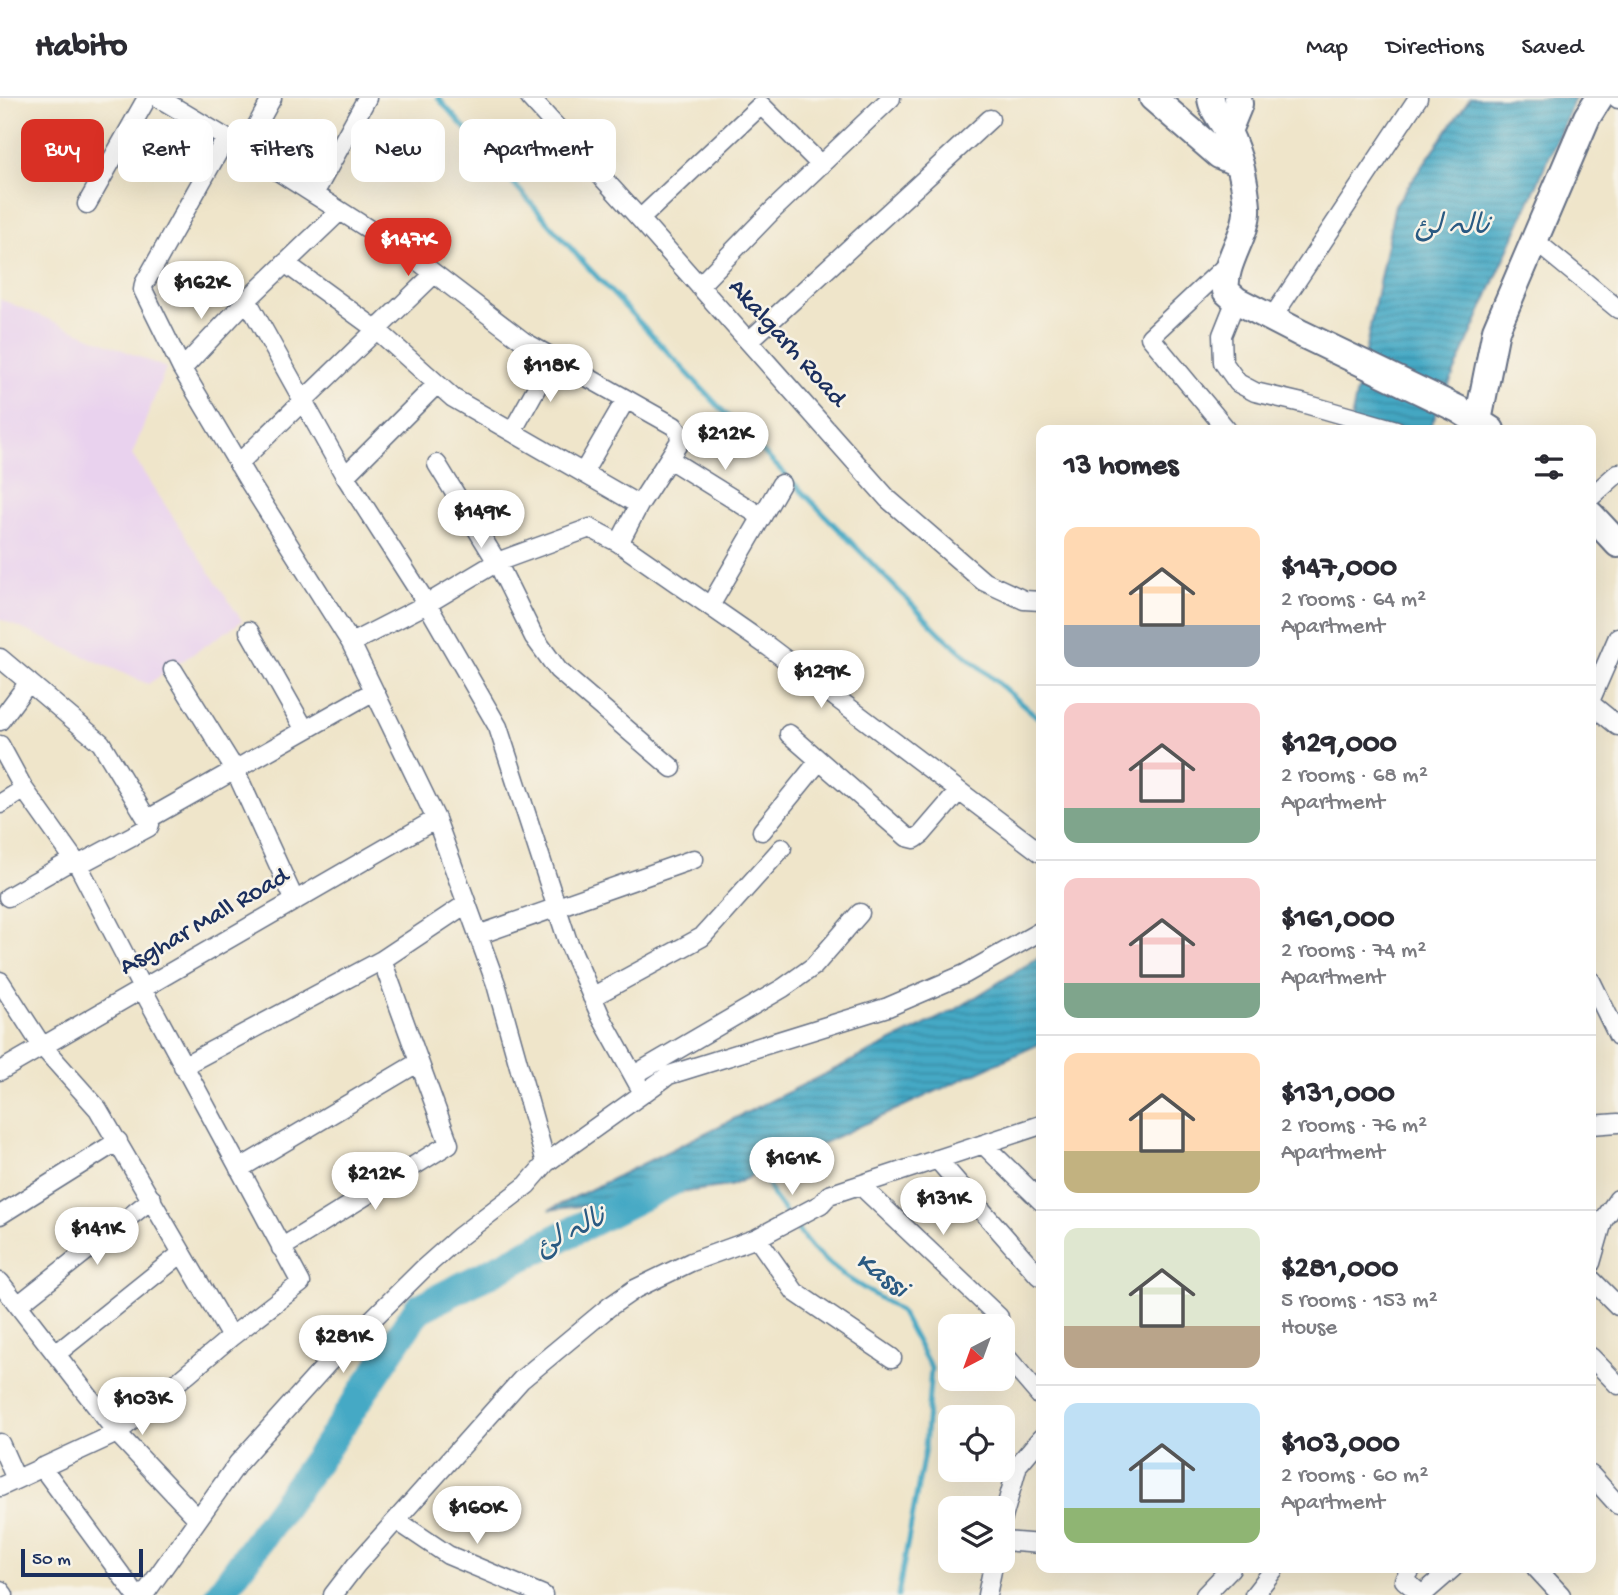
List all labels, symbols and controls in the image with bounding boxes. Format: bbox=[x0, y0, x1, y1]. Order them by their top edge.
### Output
text: Habito bbox=[35, 29, 127, 67]
text: Map bbox=[1306, 34, 1348, 63]
text: Directions bbox=[1386, 34, 1484, 63]
text: Saved bbox=[1522, 34, 1583, 63]
chip: Buy bbox=[21, 119, 104, 182]
chip: Rent bbox=[118, 119, 213, 182]
chip: Filters bbox=[227, 119, 337, 182]
chip: New bbox=[351, 119, 445, 182]
chip: Apartment bbox=[459, 119, 616, 182]
water label: نالہ لئ bbox=[1415, 211, 1493, 244]
pin: $147K bbox=[359, 218, 457, 278]
text: $147K bbox=[380, 227, 436, 254]
pin: $162K bbox=[152, 262, 250, 321]
text: $162K bbox=[173, 270, 229, 297]
street label: Akalgarh Road bbox=[720, 273, 853, 416]
pin: $118K bbox=[501, 344, 599, 404]
text: $118K bbox=[523, 353, 577, 380]
pin: $212K bbox=[676, 412, 774, 472]
text: $212K bbox=[698, 421, 752, 448]
icon: filters bbox=[1530, 448, 1568, 486]
text: 13 homes bbox=[1064, 450, 1178, 485]
pin: $149K bbox=[432, 490, 530, 550]
text: $149K bbox=[454, 499, 508, 526]
text: $147,000 bbox=[1281, 552, 1397, 587]
icon: home bbox=[1120, 555, 1204, 639]
text: 2 rooms · 64 m² bbox=[1281, 587, 1426, 614]
text: Apartment bbox=[1281, 614, 1385, 641]
pin: $129K bbox=[772, 650, 870, 710]
text: $129K bbox=[793, 659, 849, 686]
text: $129,000 bbox=[1281, 728, 1397, 763]
icon: home bbox=[1120, 731, 1204, 815]
text: 2 rooms · 68 m² bbox=[1281, 763, 1428, 790]
text: Apartment bbox=[1281, 790, 1385, 817]
street label: Asghar Mall Road bbox=[115, 861, 297, 984]
text: $161,000 bbox=[1281, 903, 1394, 938]
icon: home bbox=[1120, 906, 1204, 990]
text: 2 rooms · 74 m² bbox=[1281, 938, 1426, 965]
text: Apartment bbox=[1281, 965, 1385, 992]
text: $131,000 bbox=[1281, 1078, 1395, 1113]
icon: home bbox=[1120, 1081, 1204, 1165]
text: 2 rooms · 76 m² bbox=[1281, 1113, 1427, 1140]
pin: $161K bbox=[743, 1138, 841, 1197]
text: Apartment bbox=[1281, 1140, 1385, 1167]
text: $161K bbox=[765, 1146, 819, 1173]
pin: $212K bbox=[326, 1152, 424, 1212]
text: $212K bbox=[348, 1161, 402, 1188]
pin: $131K bbox=[894, 1178, 992, 1237]
text: $131K bbox=[916, 1186, 970, 1213]
water label: نالہ لئ bbox=[530, 1201, 615, 1265]
pin: $141K bbox=[48, 1208, 146, 1267]
text: $141K bbox=[71, 1216, 123, 1243]
water label: Kassi bbox=[848, 1246, 916, 1308]
text: $281,000 bbox=[1281, 1253, 1398, 1288]
icon: home bbox=[1120, 1256, 1204, 1340]
text: 5 rooms · 153 m² bbox=[1281, 1288, 1438, 1315]
north arrow bbox=[938, 1314, 1015, 1391]
map controls bbox=[938, 1314, 1015, 1573]
text: House bbox=[1281, 1315, 1337, 1342]
pin: $281K bbox=[294, 1316, 392, 1375]
text: $281K bbox=[315, 1324, 371, 1351]
pin: $103K bbox=[93, 1378, 191, 1437]
text: $103K bbox=[113, 1386, 171, 1413]
button: locate bbox=[938, 1405, 1015, 1482]
text: $103,000 bbox=[1281, 1428, 1400, 1463]
icon: home bbox=[1120, 1431, 1204, 1515]
text: 2 rooms · 60 m² bbox=[1281, 1463, 1428, 1490]
pin: $160K bbox=[428, 1486, 526, 1546]
text: Apartment bbox=[1281, 1490, 1385, 1517]
text: $160K bbox=[448, 1495, 506, 1522]
button: layers bbox=[938, 1496, 1015, 1573]
scale bar bbox=[21, 1546, 144, 1578]
text: 50 m bbox=[32, 1549, 71, 1572]

